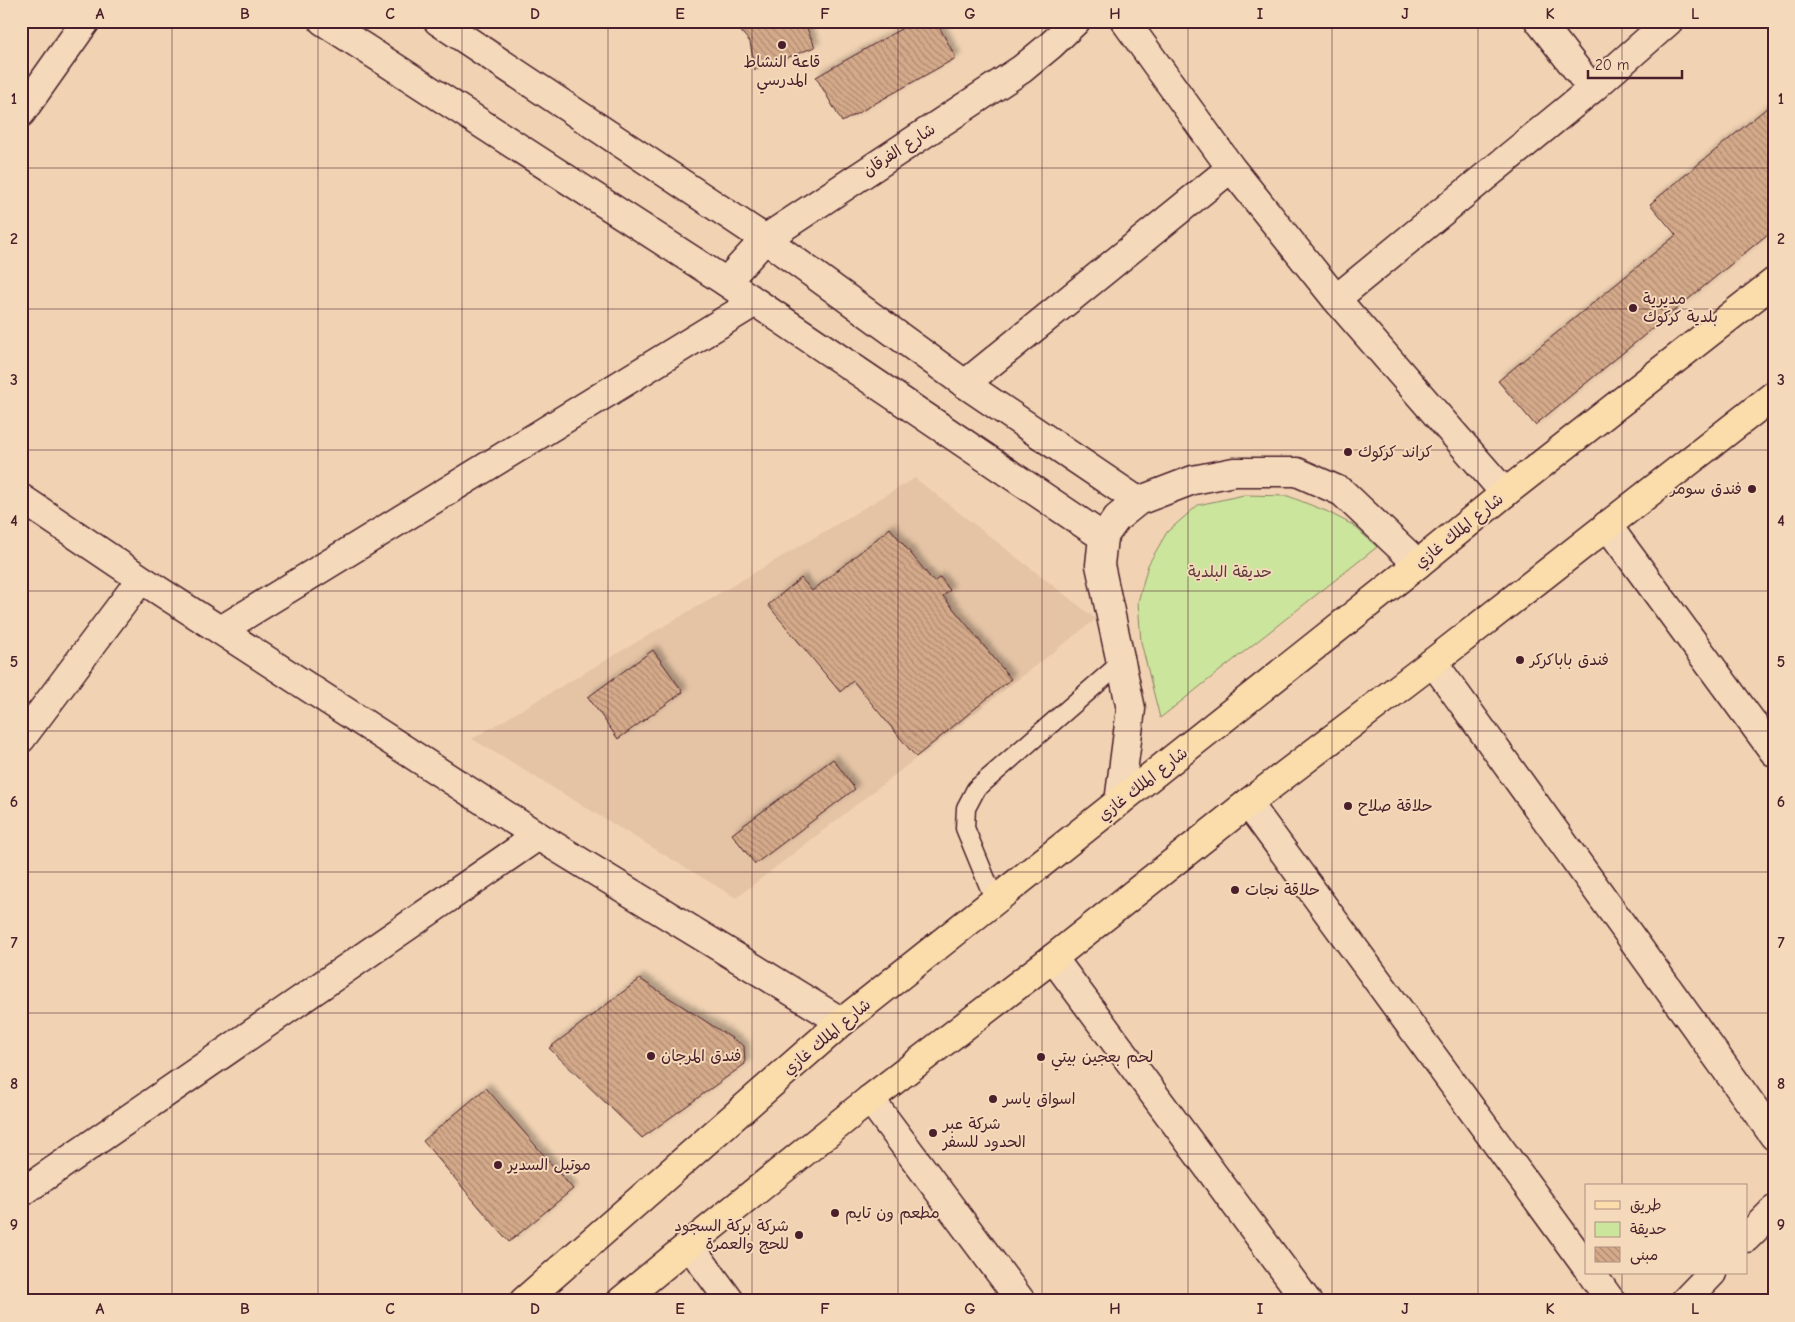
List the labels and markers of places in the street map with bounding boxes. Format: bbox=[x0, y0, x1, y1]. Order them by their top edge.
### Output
marker: قاعة النشاط المدرسي bbox=[776, 39, 788, 51]
place label: قاعة النشاط المدرسي bbox=[744, 53, 820, 94]
place label: مديرية بلدية كركوك bbox=[1643, 290, 1718, 327]
marker: مديرية بلدية كركوك bbox=[1627, 302, 1639, 314]
place label: كراند كركوك bbox=[1358, 443, 1433, 462]
marker: كراند كركوك bbox=[1342, 446, 1354, 458]
place label: فندق سومر bbox=[1668, 480, 1742, 499]
marker: فندق سومر bbox=[1746, 483, 1758, 495]
place label: فندق باباكركر bbox=[1528, 651, 1609, 669]
marker: فندق باباكركر bbox=[1514, 654, 1526, 666]
place label: حلاقة صلاح bbox=[1358, 797, 1433, 816]
marker: حلاقة صلاح bbox=[1342, 800, 1354, 812]
place label: حلاقة نجات bbox=[1245, 881, 1320, 899]
marker: حلاقة نجات bbox=[1229, 884, 1241, 896]
place label: فندق المرجان bbox=[661, 1047, 741, 1065]
place label: لحم بعجين بيتي bbox=[1051, 1048, 1153, 1071]
marker: فندق المرجان bbox=[645, 1050, 657, 1062]
marker: لحم بعجين بيتي bbox=[1035, 1051, 1047, 1063]
place label: اسواق ياسر bbox=[1001, 1090, 1076, 1109]
marker: اسواق ياسر bbox=[987, 1093, 999, 1105]
place label: شركة عبر الحدود للسفر bbox=[941, 1115, 1026, 1151]
marker: شركة عبر الحدود للسفر bbox=[927, 1127, 939, 1139]
place label: موتيل السدير bbox=[506, 1156, 591, 1175]
marker: موتيل السدير bbox=[492, 1159, 504, 1171]
place label: مطعم ون تايم bbox=[845, 1204, 940, 1225]
marker: مطعم ون تايم bbox=[829, 1207, 841, 1219]
place label: شركة بركة السجود للحج والعمرة bbox=[674, 1217, 789, 1254]
marker: شركة بركة السجود للحج والعمرة bbox=[793, 1229, 805, 1241]

